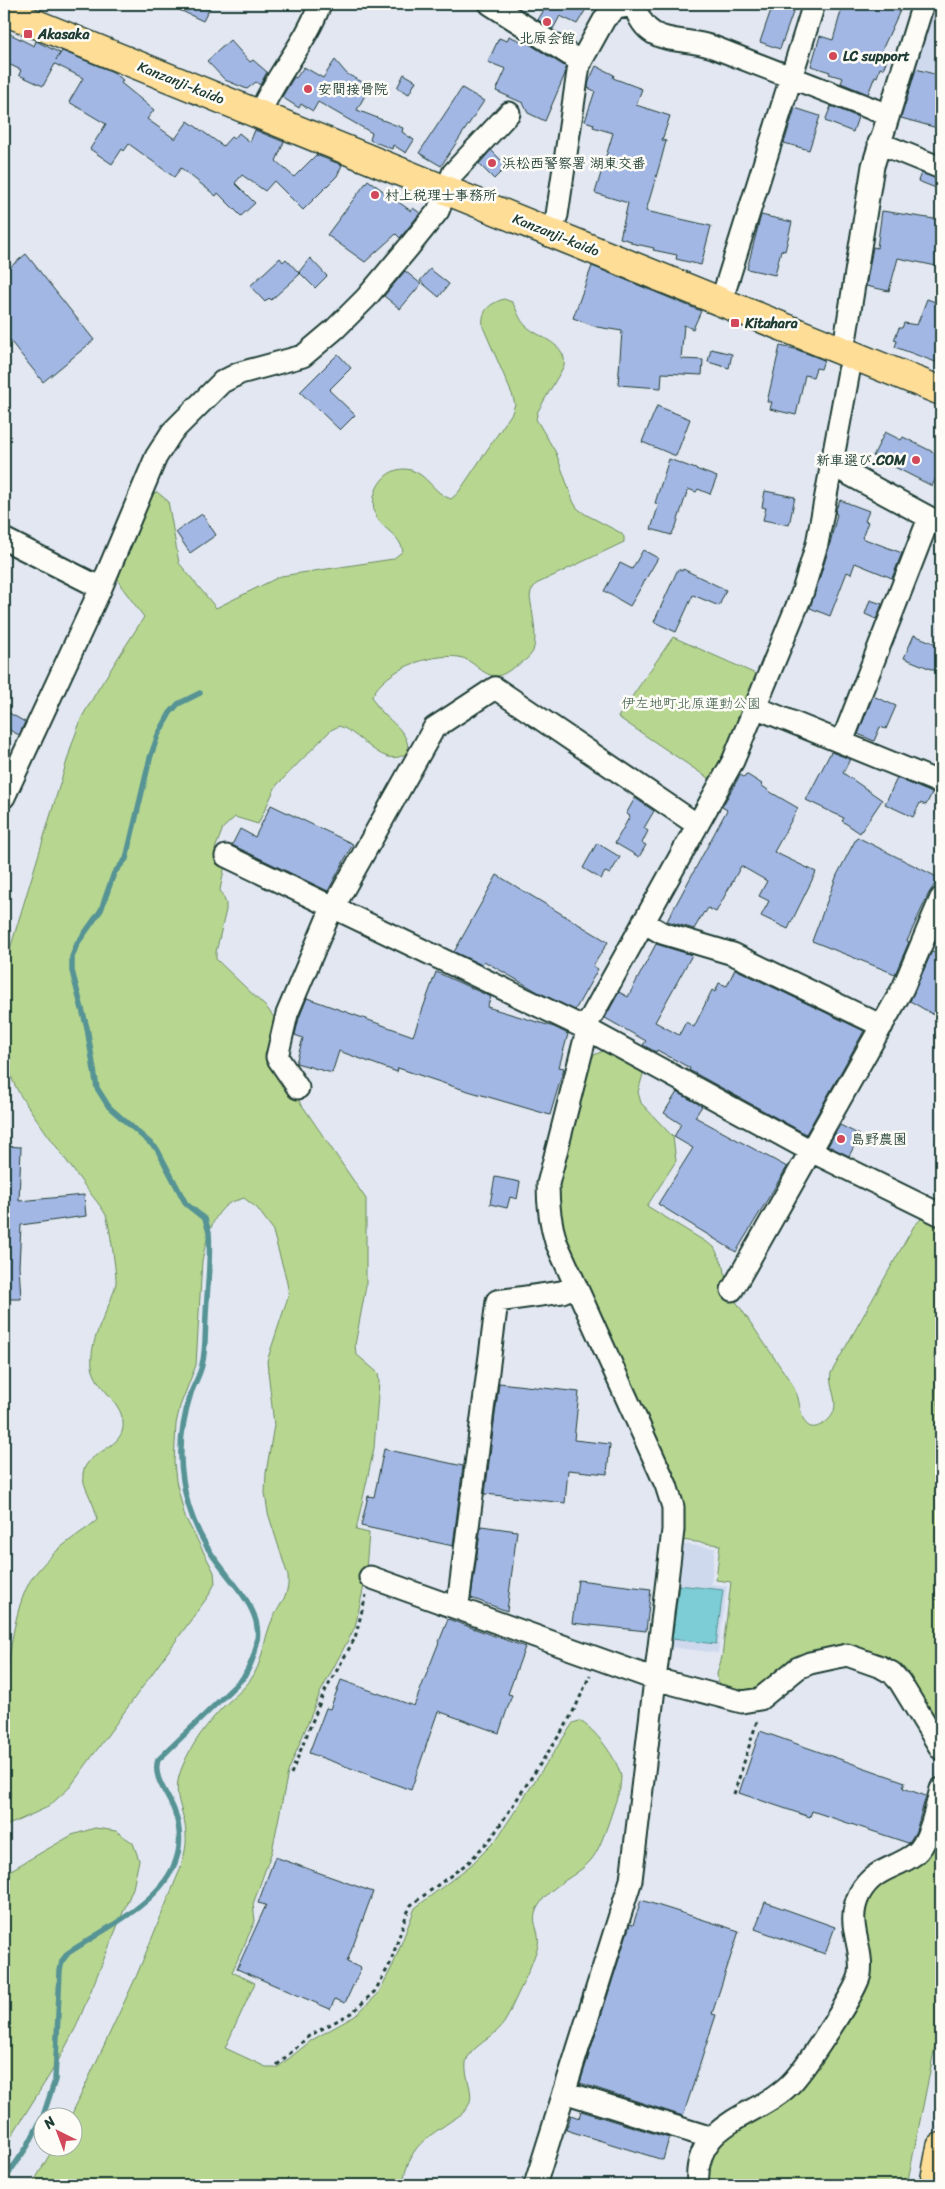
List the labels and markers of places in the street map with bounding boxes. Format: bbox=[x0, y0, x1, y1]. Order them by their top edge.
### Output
marker: 北原会館 bbox=[541, 16, 553, 28]
place label: Akasaka bbox=[37, 22, 91, 47]
place label: 北原会館 bbox=[519, 26, 575, 51]
marker: Akasaka bbox=[22, 28, 34, 40]
place label: LC support bbox=[843, 44, 910, 69]
marker: LC support bbox=[827, 50, 839, 62]
place label: 安間接骨院 bbox=[318, 77, 388, 102]
marker: 安間接骨院 bbox=[302, 83, 314, 95]
place label: 浜松西警察署 湖東交番 bbox=[502, 151, 646, 176]
marker: 浜松西警察署 湖東交番 bbox=[486, 157, 498, 169]
place label: 村上税理士事務所 bbox=[385, 183, 497, 208]
marker: 村上税理士事務所 bbox=[369, 189, 381, 201]
place label: Kitahara bbox=[744, 311, 798, 336]
marker: Kitahara bbox=[729, 317, 741, 329]
place label: 新車選び.COM bbox=[816, 448, 907, 473]
marker: 新車選び.COM bbox=[910, 454, 922, 466]
place label: 島野農園 bbox=[851, 1127, 907, 1152]
marker: 島野農園 bbox=[835, 1133, 847, 1145]

